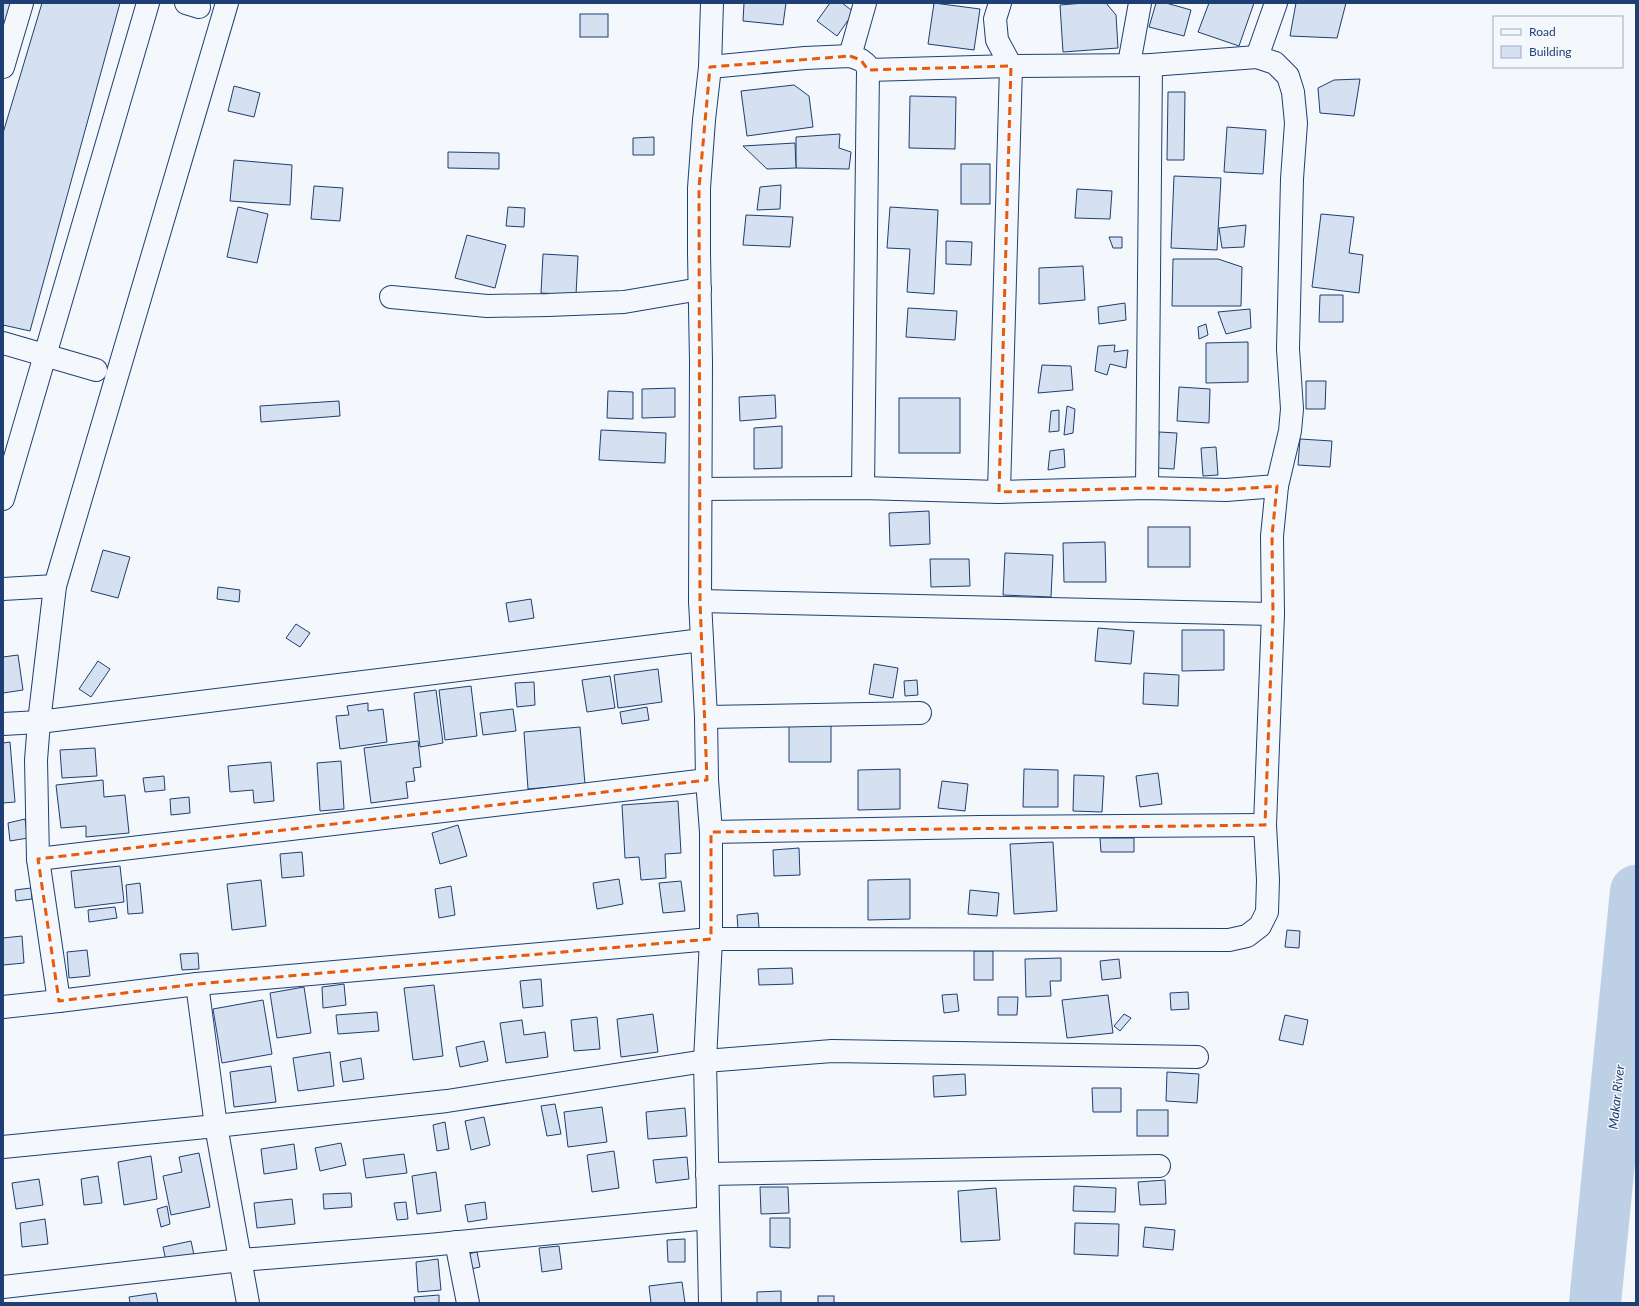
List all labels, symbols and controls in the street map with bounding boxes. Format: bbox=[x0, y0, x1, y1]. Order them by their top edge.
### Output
legend bbox=[1493, 16, 1623, 68]
text: Road bbox=[1529, 24, 1556, 39]
text: Building bbox=[1529, 44, 1572, 59]
water label: Makar River bbox=[1605, 1063, 1627, 1130]

